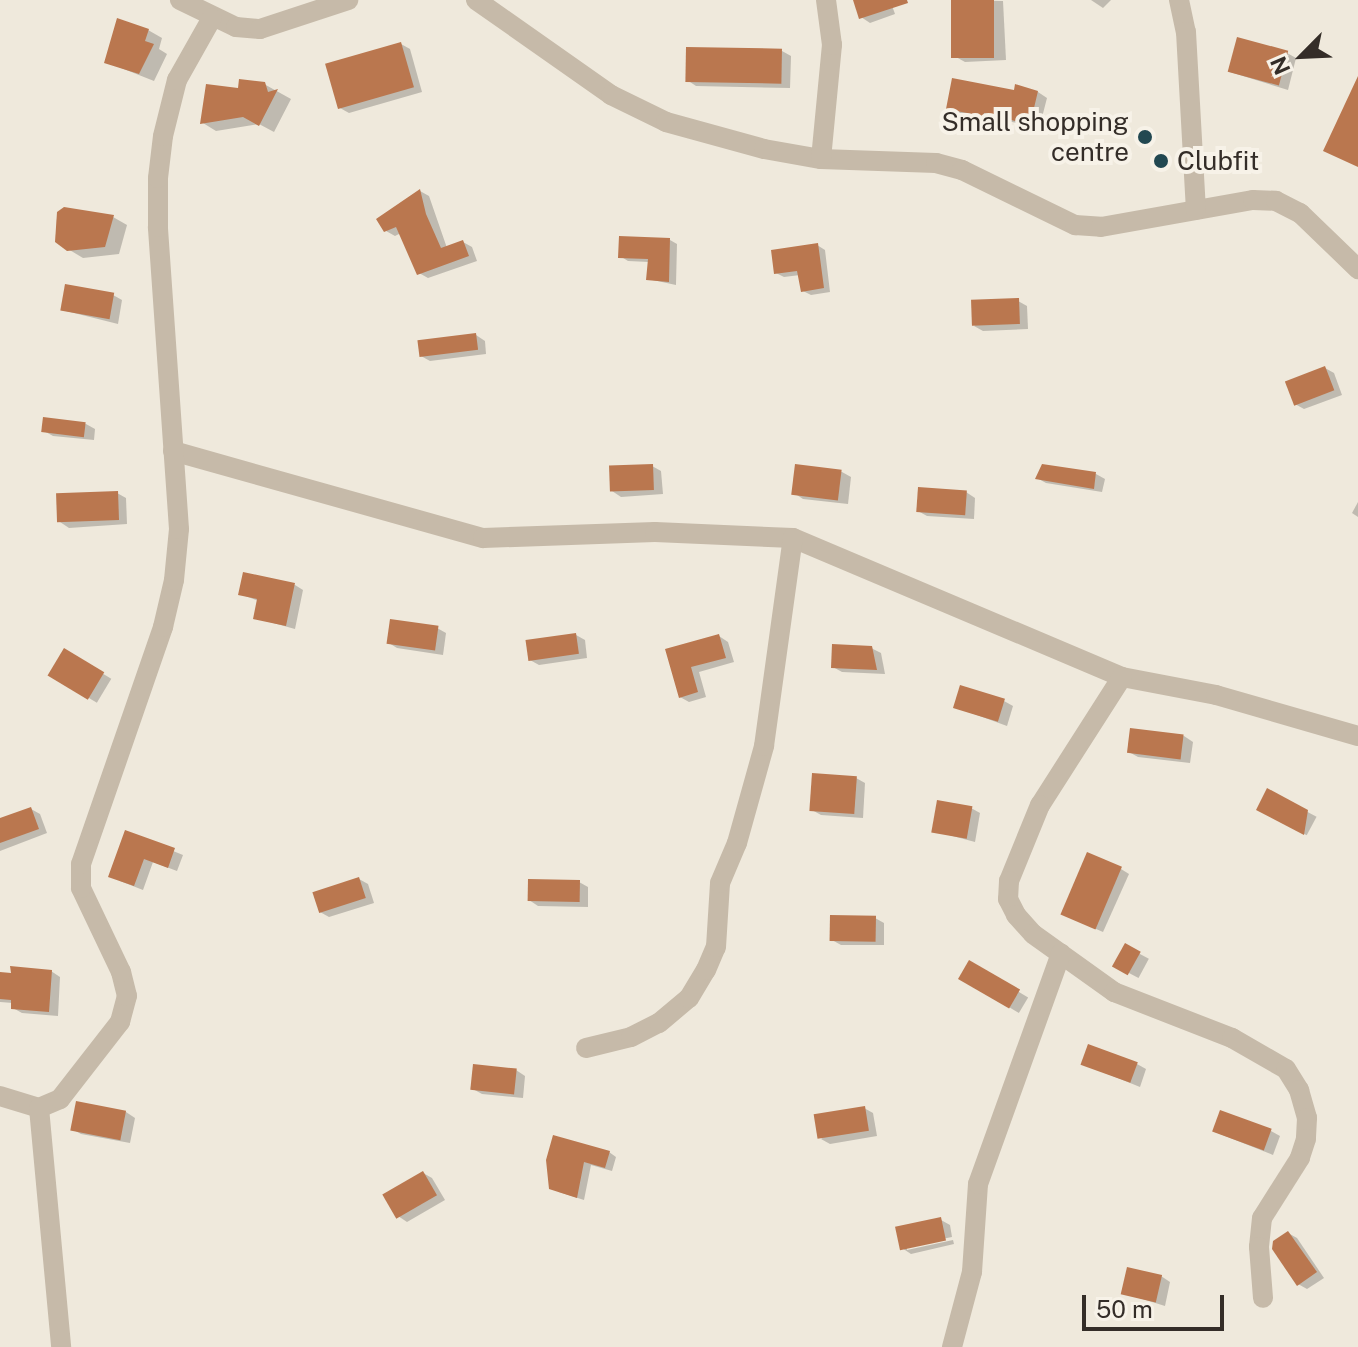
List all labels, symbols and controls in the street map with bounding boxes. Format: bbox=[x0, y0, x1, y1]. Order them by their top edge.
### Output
north arrow bbox=[1262, 16, 1342, 96]
text: N bbox=[1265, 53, 1295, 79]
place label: Small shopping centre bbox=[941, 106, 1129, 168]
marker: Small shopping centre bbox=[1136, 128, 1154, 146]
place label: Clubfit bbox=[1177, 145, 1259, 177]
marker: Clubfit bbox=[1152, 152, 1170, 170]
scale bar bbox=[1086, 1279, 1228, 1329]
text: 50 m bbox=[1096, 1295, 1153, 1323]

